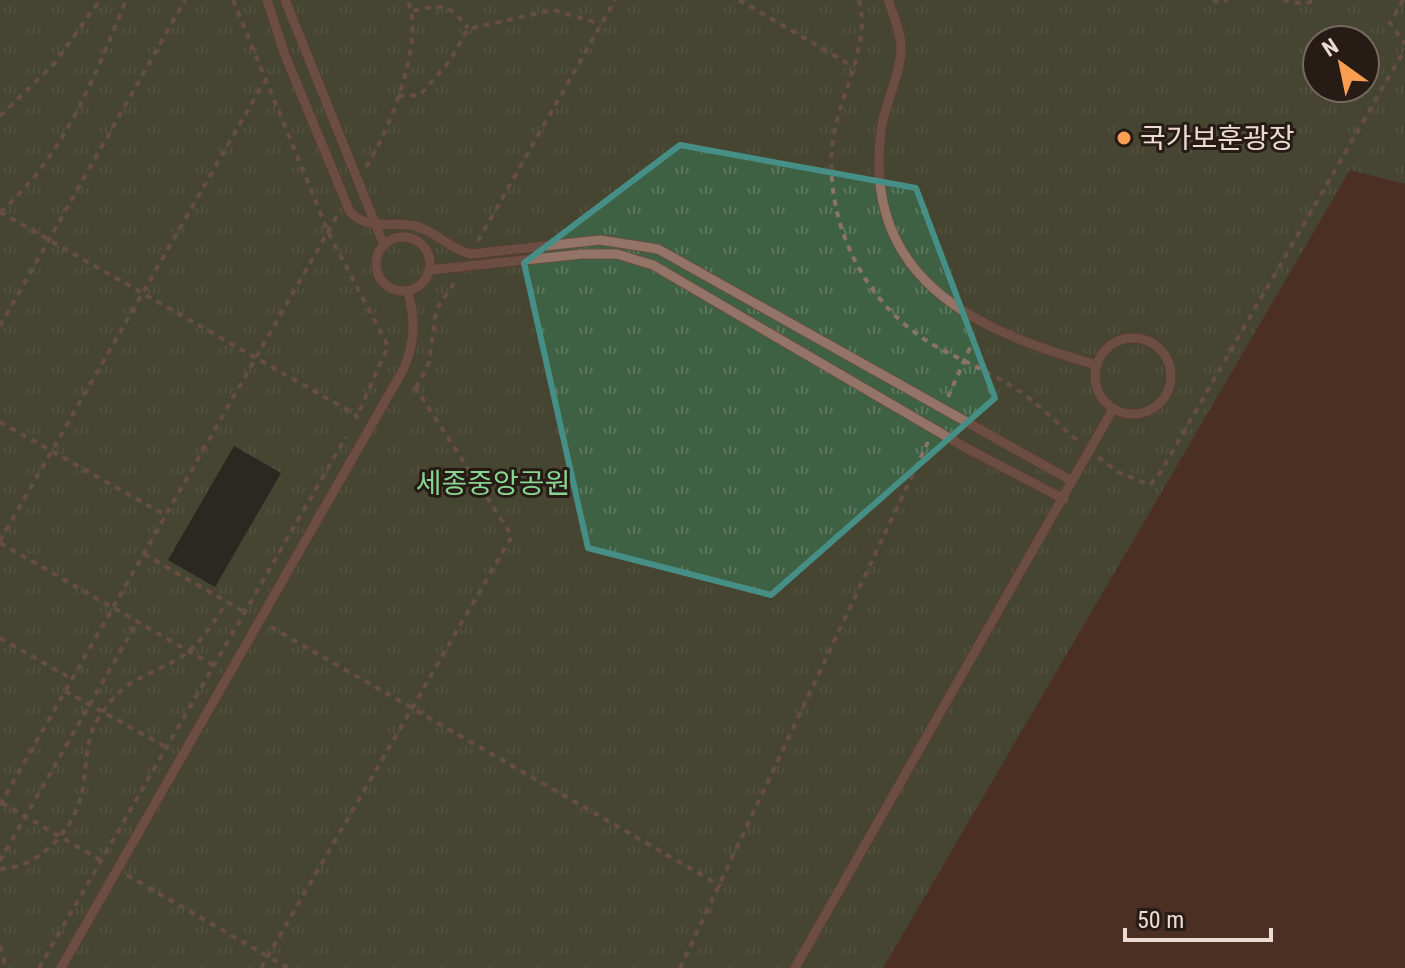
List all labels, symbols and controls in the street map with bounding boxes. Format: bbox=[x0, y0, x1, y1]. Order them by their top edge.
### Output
north arrow bbox=[1301, 24, 1381, 104]
text: N bbox=[1318, 33, 1343, 62]
place label: 국가보훈광장 bbox=[1140, 122, 1295, 155]
marker: 국가보훈광장 bbox=[1115, 129, 1133, 147]
park label: 세종중앙공원 bbox=[416, 467, 570, 500]
scale bar bbox=[1125, 892, 1271, 942]
text: 50 m bbox=[1137, 906, 1184, 934]

